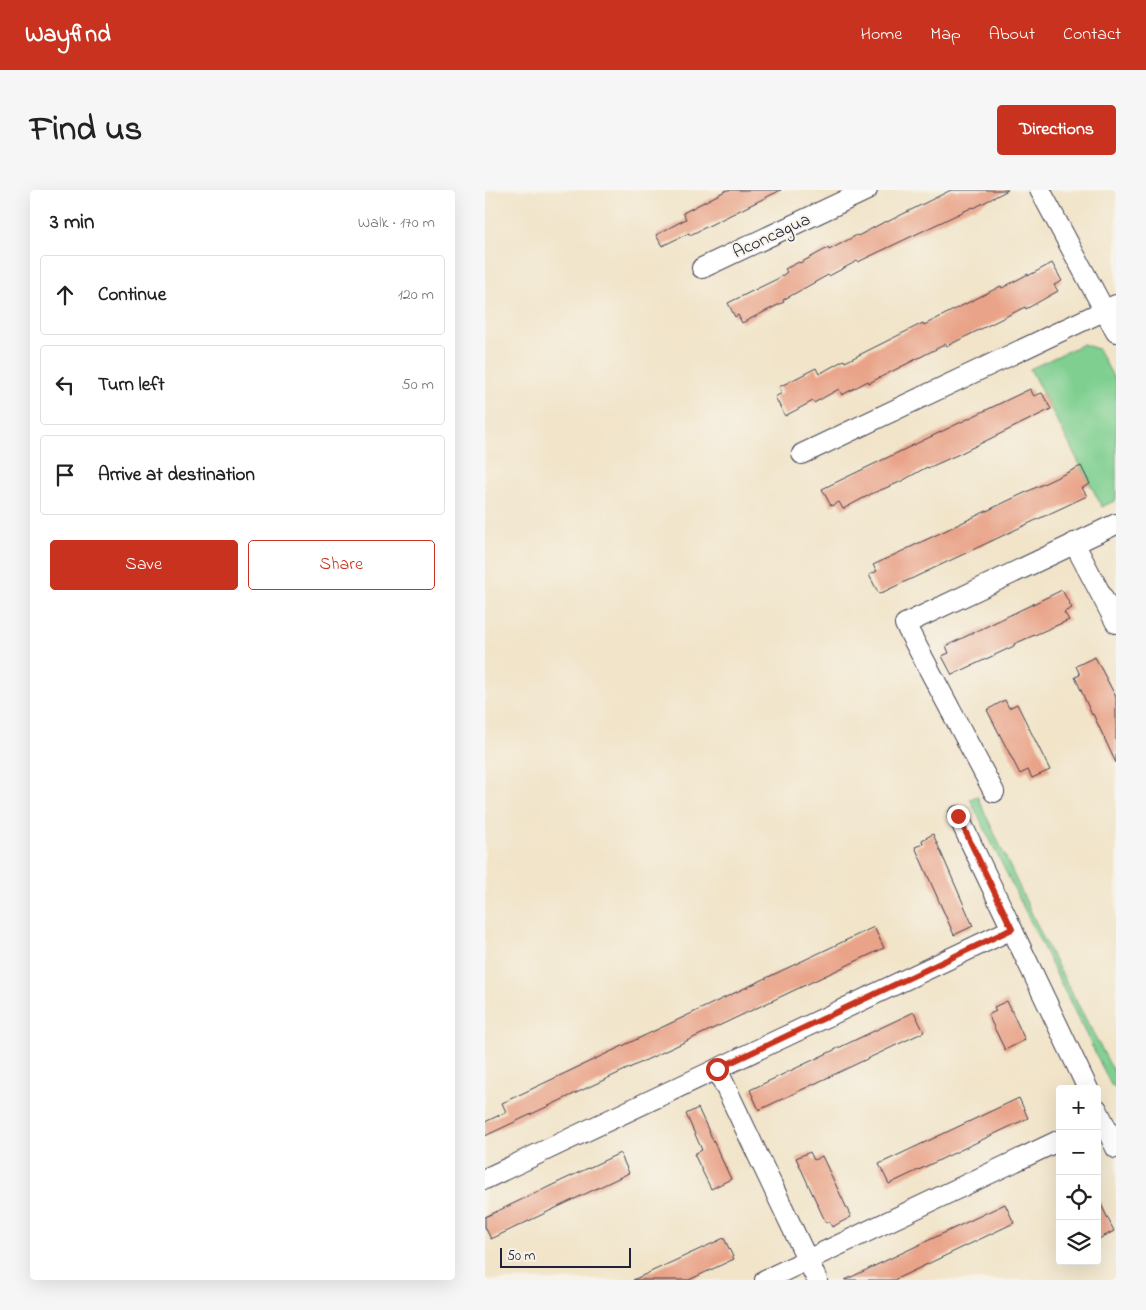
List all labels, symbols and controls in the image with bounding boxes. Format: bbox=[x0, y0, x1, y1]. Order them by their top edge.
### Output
text: Wayfind bbox=[25, 18, 111, 53]
text: Home bbox=[861, 22, 902, 48]
text: Map bbox=[930, 22, 961, 48]
text: About bbox=[989, 22, 1035, 48]
text: Contact bbox=[1063, 22, 1121, 48]
text: Find us bbox=[30, 105, 142, 156]
button: Directions bbox=[997, 105, 1116, 155]
street label: Aconcagua bbox=[729, 207, 815, 267]
text: 3 min bbox=[50, 208, 94, 238]
text: Walk · 170 m bbox=[358, 211, 435, 235]
icon: ahead bbox=[51, 281, 79, 309]
text: Continue bbox=[98, 282, 166, 309]
text: 120 m bbox=[398, 283, 434, 307]
icon: left bbox=[51, 371, 79, 399]
text: Turn left bbox=[98, 372, 165, 399]
text: 50 m bbox=[402, 373, 434, 397]
icon: arrive bbox=[51, 461, 79, 489]
text: Arrive at destination bbox=[98, 462, 255, 489]
button: Save bbox=[50, 540, 238, 590]
button: Share bbox=[248, 540, 435, 590]
route end bbox=[947, 805, 970, 828]
route start bbox=[706, 1058, 729, 1081]
map controls bbox=[1056, 1085, 1101, 1265]
button: + bbox=[1056, 1085, 1101, 1130]
button: − bbox=[1056, 1130, 1101, 1175]
button: locate bbox=[1056, 1175, 1101, 1220]
button: layers bbox=[1056, 1220, 1101, 1265]
scale bar bbox=[500, 1245, 631, 1268]
text: 50 m bbox=[507, 1246, 535, 1267]

